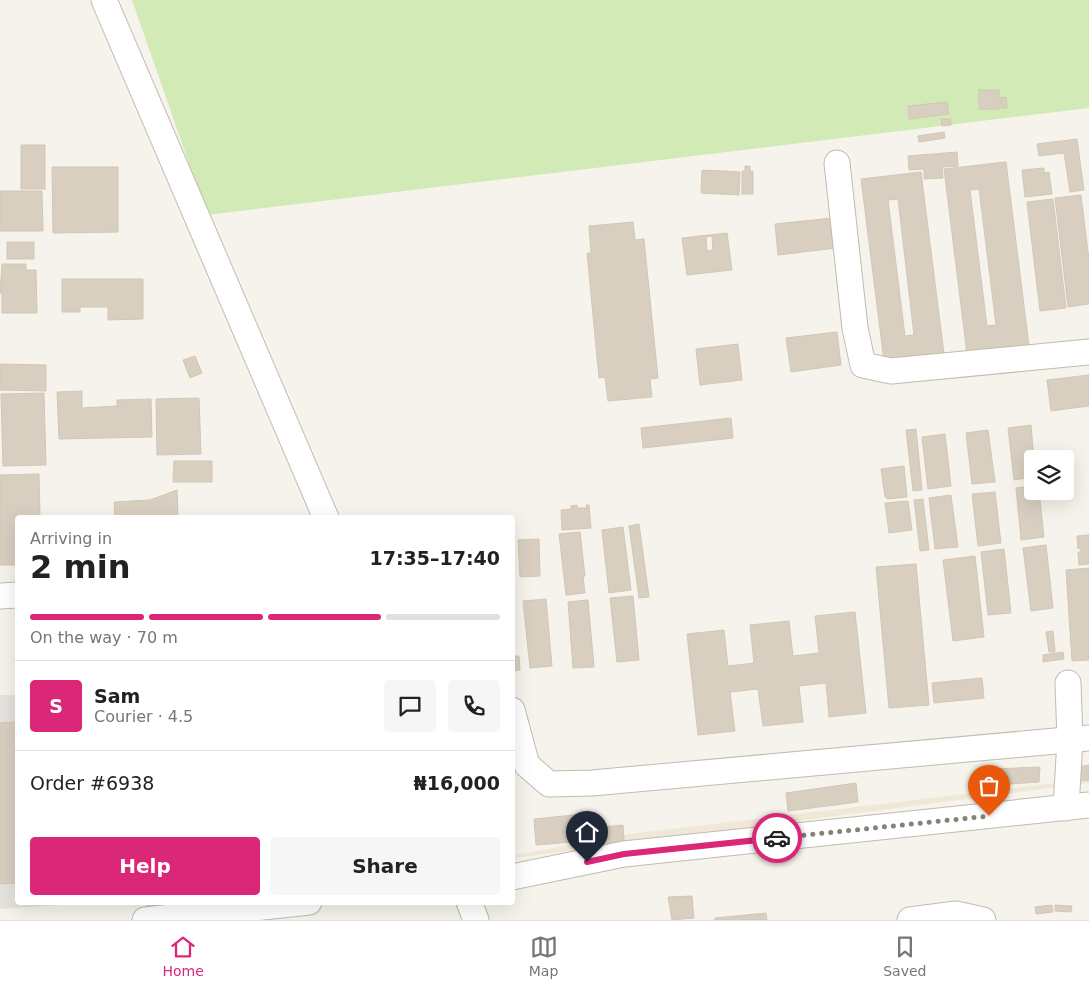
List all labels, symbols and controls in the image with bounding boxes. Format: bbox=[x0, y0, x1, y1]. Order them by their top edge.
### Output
map controls bbox=[1024, 450, 1074, 500]
button: layers bbox=[1024, 450, 1074, 500]
text: Arriving in bbox=[30, 529, 112, 548]
text: 17:35–17:40 bbox=[370, 547, 500, 569]
text: 2 min bbox=[30, 548, 131, 586]
text: On the way · 70 m bbox=[30, 628, 178, 647]
button: chat bbox=[384, 680, 436, 732]
button: phone bbox=[448, 680, 500, 732]
text: Sam bbox=[94, 685, 140, 707]
text: S bbox=[49, 695, 63, 717]
text: Courier · 4.5 bbox=[94, 707, 193, 726]
pin bbox=[968, 765, 1010, 816]
text: Order #6938 bbox=[30, 772, 154, 794]
text: ₦16,000 bbox=[413, 772, 500, 794]
icon: bag bbox=[975, 772, 1003, 800]
pin bbox=[566, 811, 608, 862]
courier bbox=[752, 813, 802, 863]
icon: home bbox=[573, 818, 601, 846]
icon: car bbox=[763, 824, 791, 852]
button: Help bbox=[30, 837, 260, 895]
button: Share bbox=[270, 837, 500, 895]
tab: Home bbox=[162, 933, 204, 979]
tab: Map bbox=[529, 933, 558, 979]
tab: Saved bbox=[883, 933, 927, 979]

